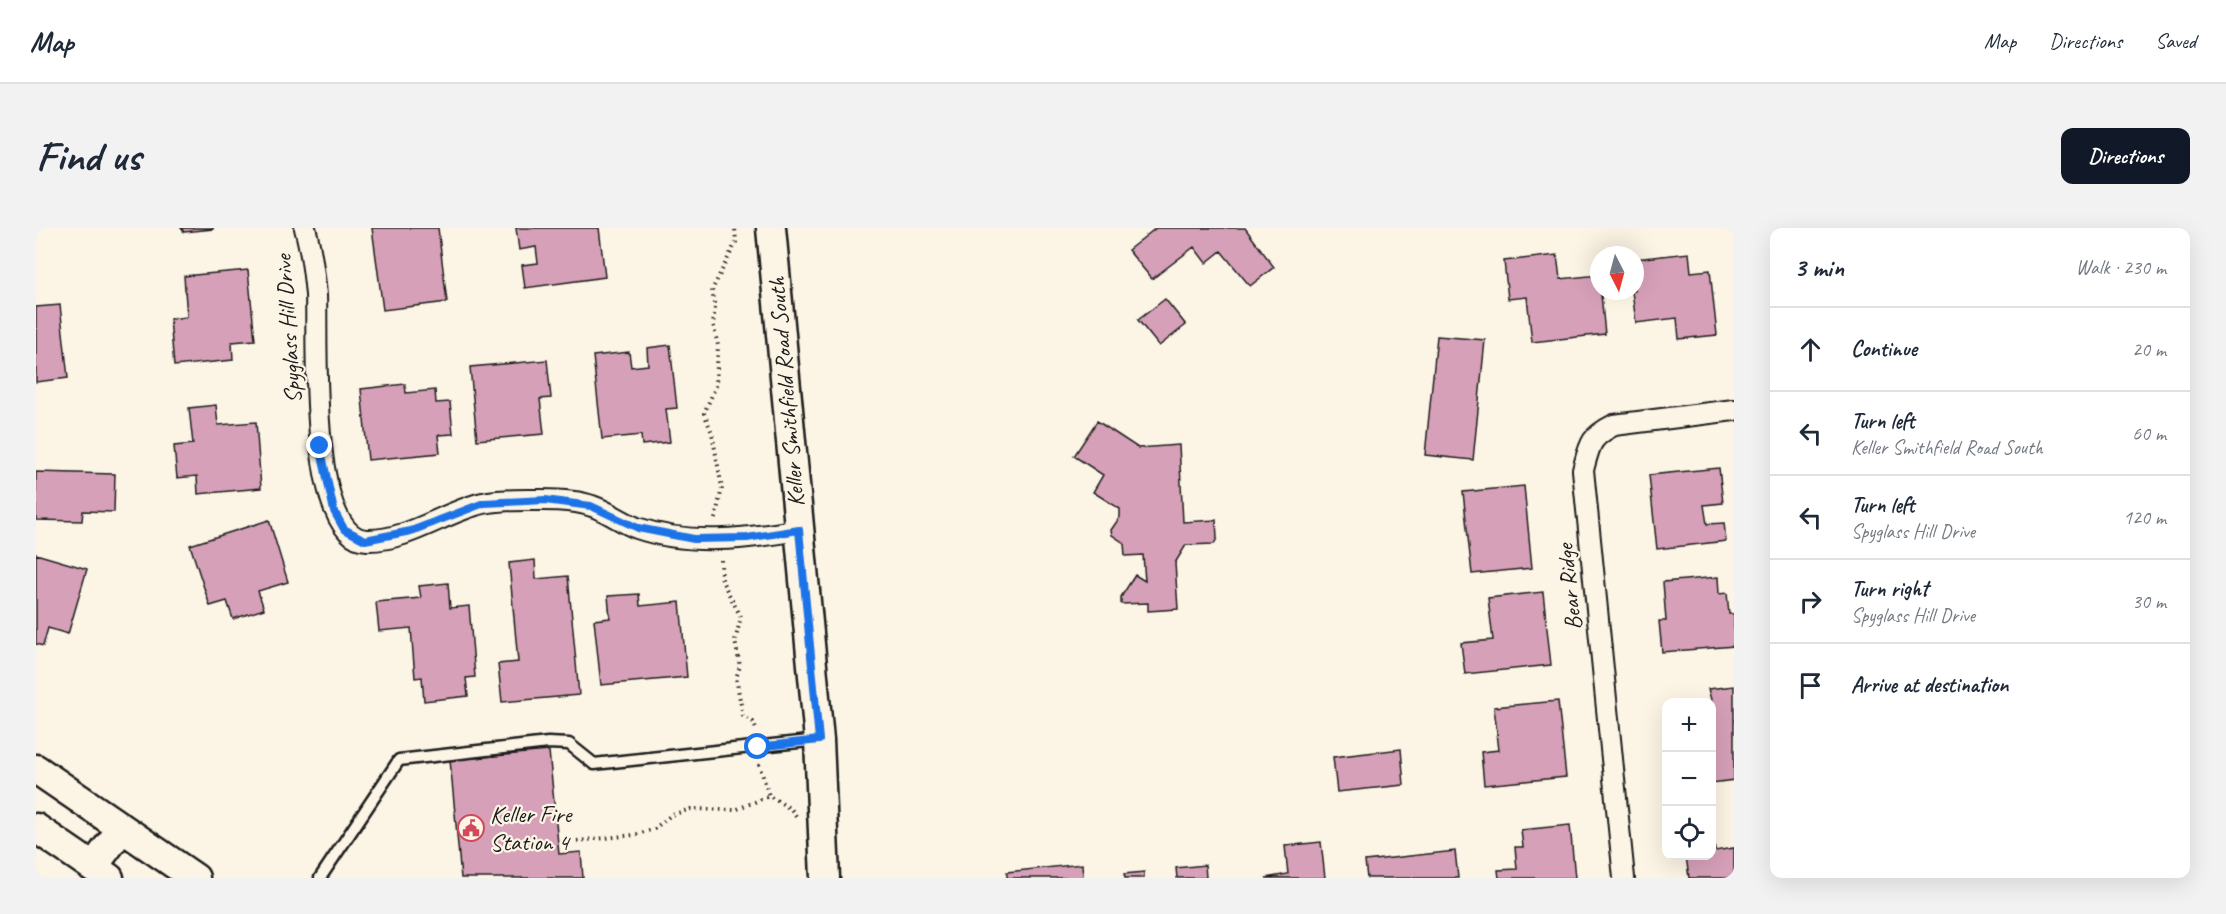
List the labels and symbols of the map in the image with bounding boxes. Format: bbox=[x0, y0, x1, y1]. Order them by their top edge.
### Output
north arrow bbox=[1590, 246, 1644, 300]
street label: Spyglass Hill Drive bbox=[268, 252, 308, 404]
street label: Keller Smithfield Road South bbox=[761, 275, 811, 508]
route end bbox=[306, 432, 332, 458]
street label: Bear Ridge bbox=[1549, 540, 1588, 632]
route start bbox=[744, 733, 770, 759]
place label: Keller Fire Station 4 bbox=[490, 799, 573, 857]
public building icon: Keller Fire Station 4 bbox=[456, 813, 486, 843]

